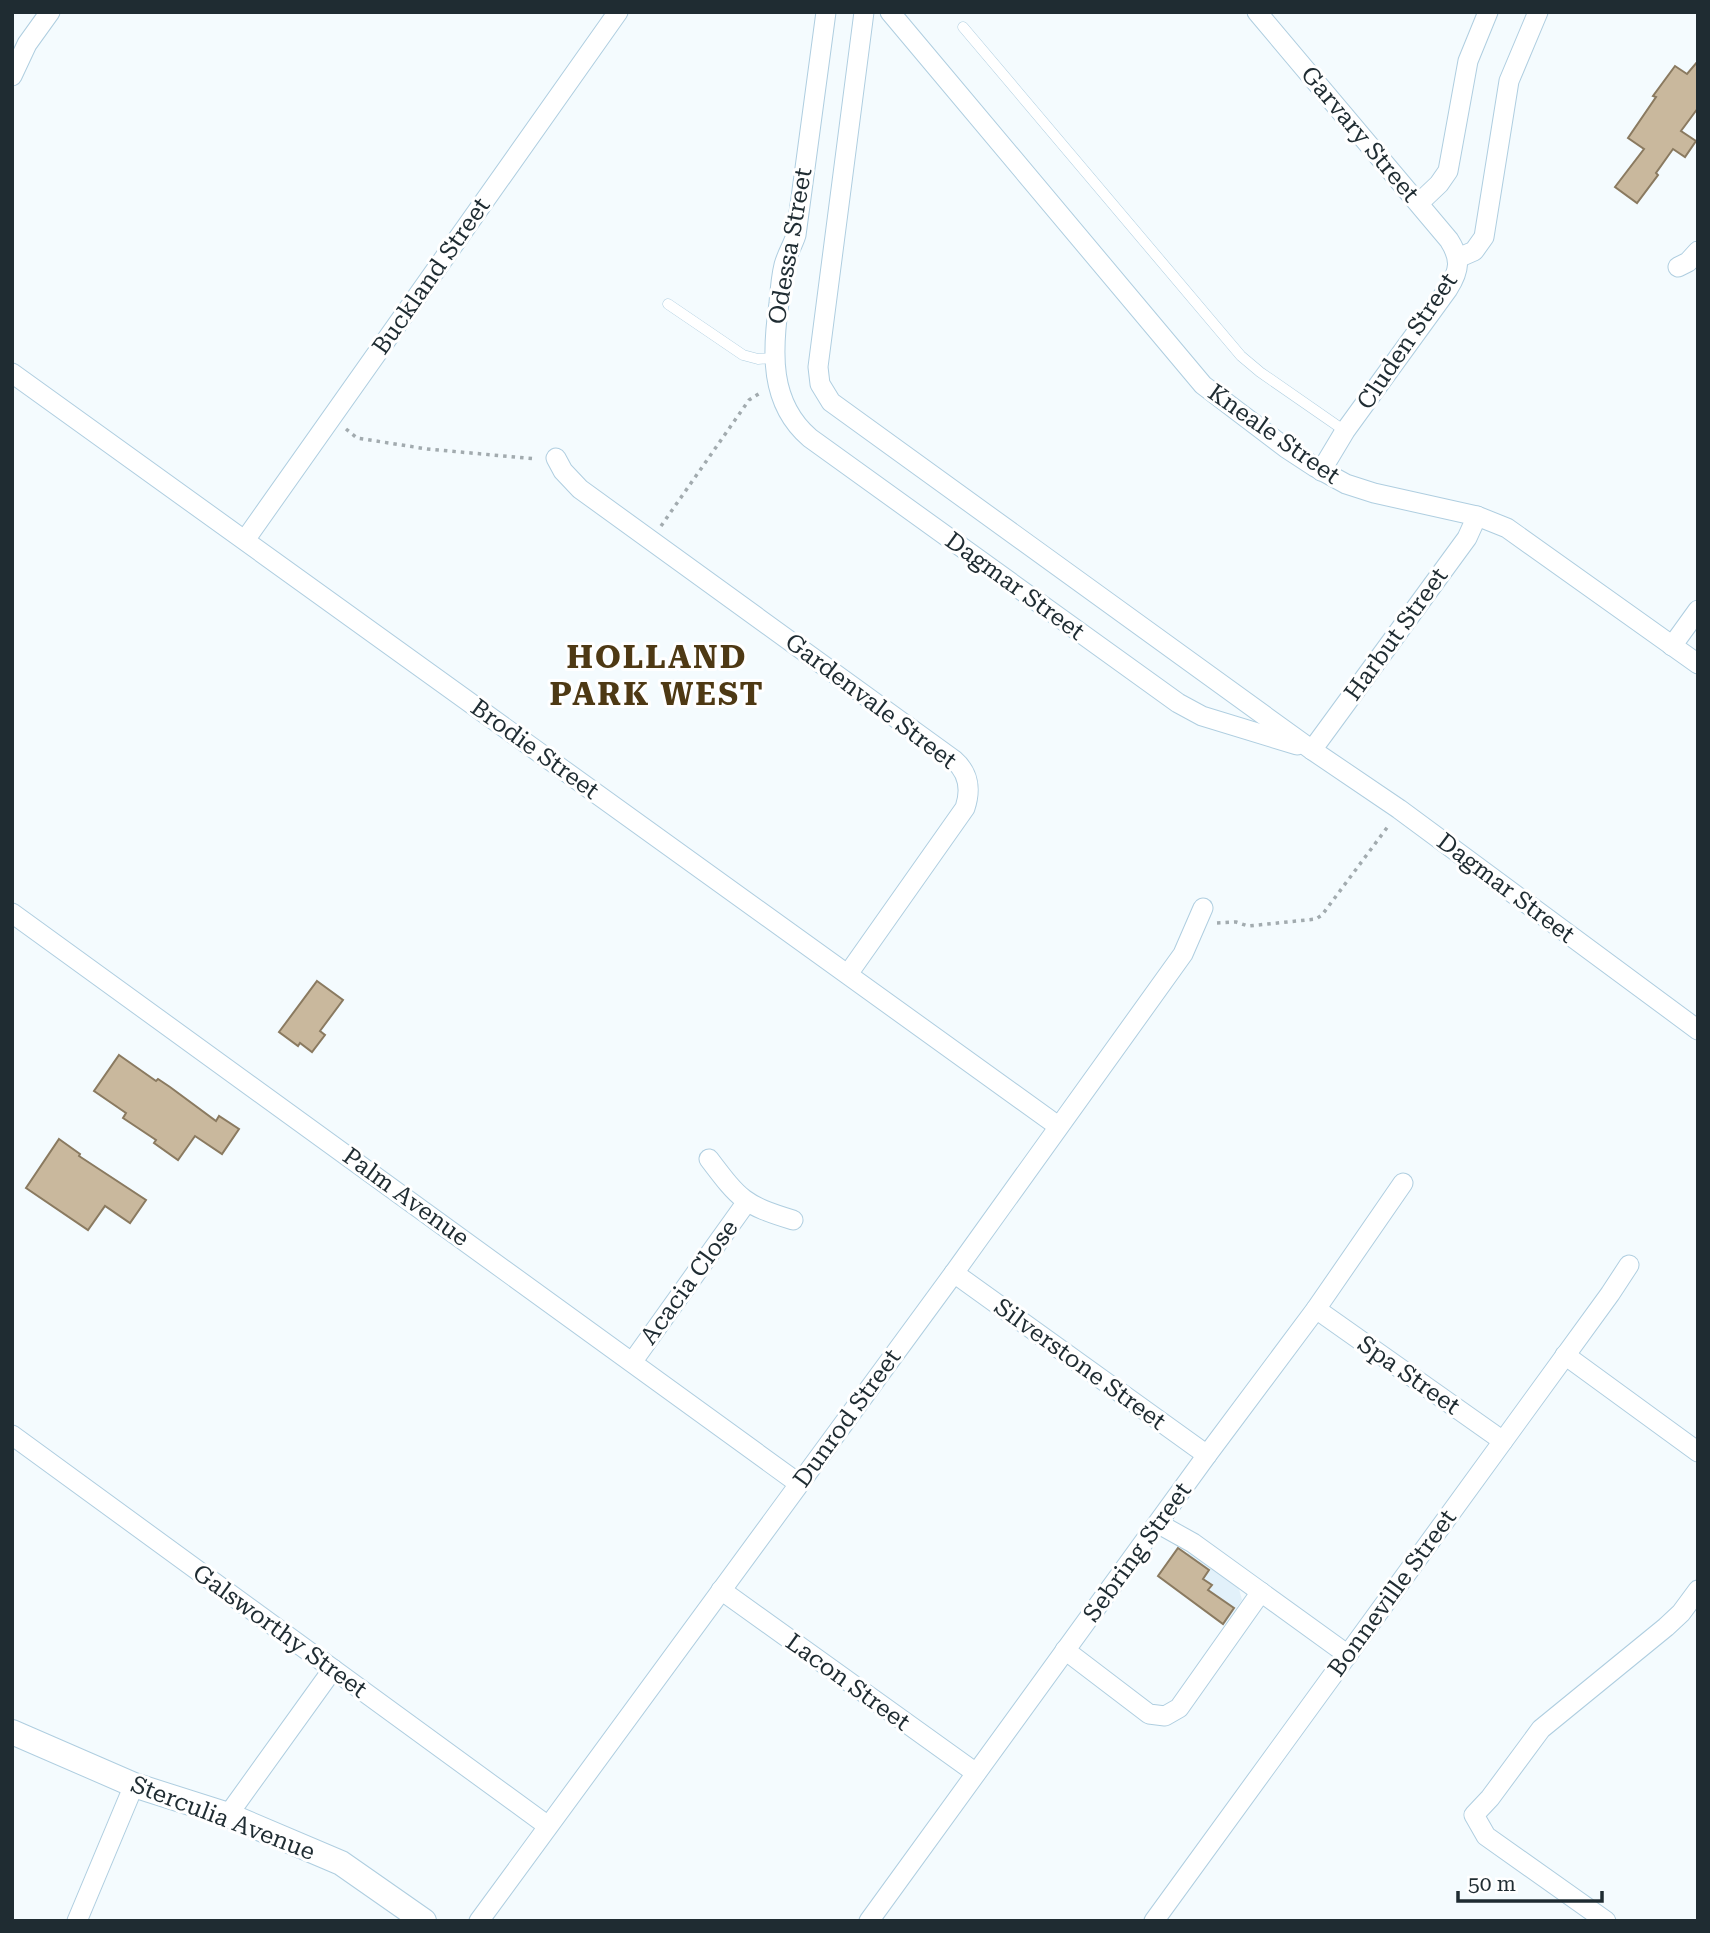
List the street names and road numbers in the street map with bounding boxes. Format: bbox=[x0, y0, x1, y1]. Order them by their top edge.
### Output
street label: Garvary Street bbox=[1295, 61, 1425, 207]
street label: Odessa Street bbox=[762, 166, 818, 326]
street label: Buckland Street bbox=[366, 192, 496, 360]
street label: Cluden Street bbox=[1351, 267, 1463, 415]
street label: Kneale Street bbox=[1203, 378, 1345, 490]
street label: Dagmar Street bbox=[940, 526, 1090, 646]
street label: Harbut Street bbox=[1339, 562, 1453, 706]
street label: Gardenvale Street bbox=[780, 627, 962, 775]
street label: Brodie Street bbox=[465, 693, 605, 805]
street label: Dagmar Street bbox=[1432, 827, 1580, 949]
street label: Palm Avenue bbox=[337, 1142, 475, 1252]
street label: Acacia Close bbox=[634, 1214, 744, 1350]
street label: Silverstone Street bbox=[989, 1292, 1171, 1436]
street label: Spa Street bbox=[1353, 1330, 1466, 1420]
street label: Dunrod Street bbox=[788, 1344, 906, 1492]
street label: Sebring Street bbox=[1077, 1477, 1197, 1627]
street label: Bonneville Street bbox=[1322, 1504, 1462, 1682]
street label: Galsworthy Street bbox=[187, 1558, 373, 1704]
street label: Lacon Street bbox=[781, 1628, 915, 1736]
street label: Sterculia Avenue bbox=[127, 1770, 319, 1866]

